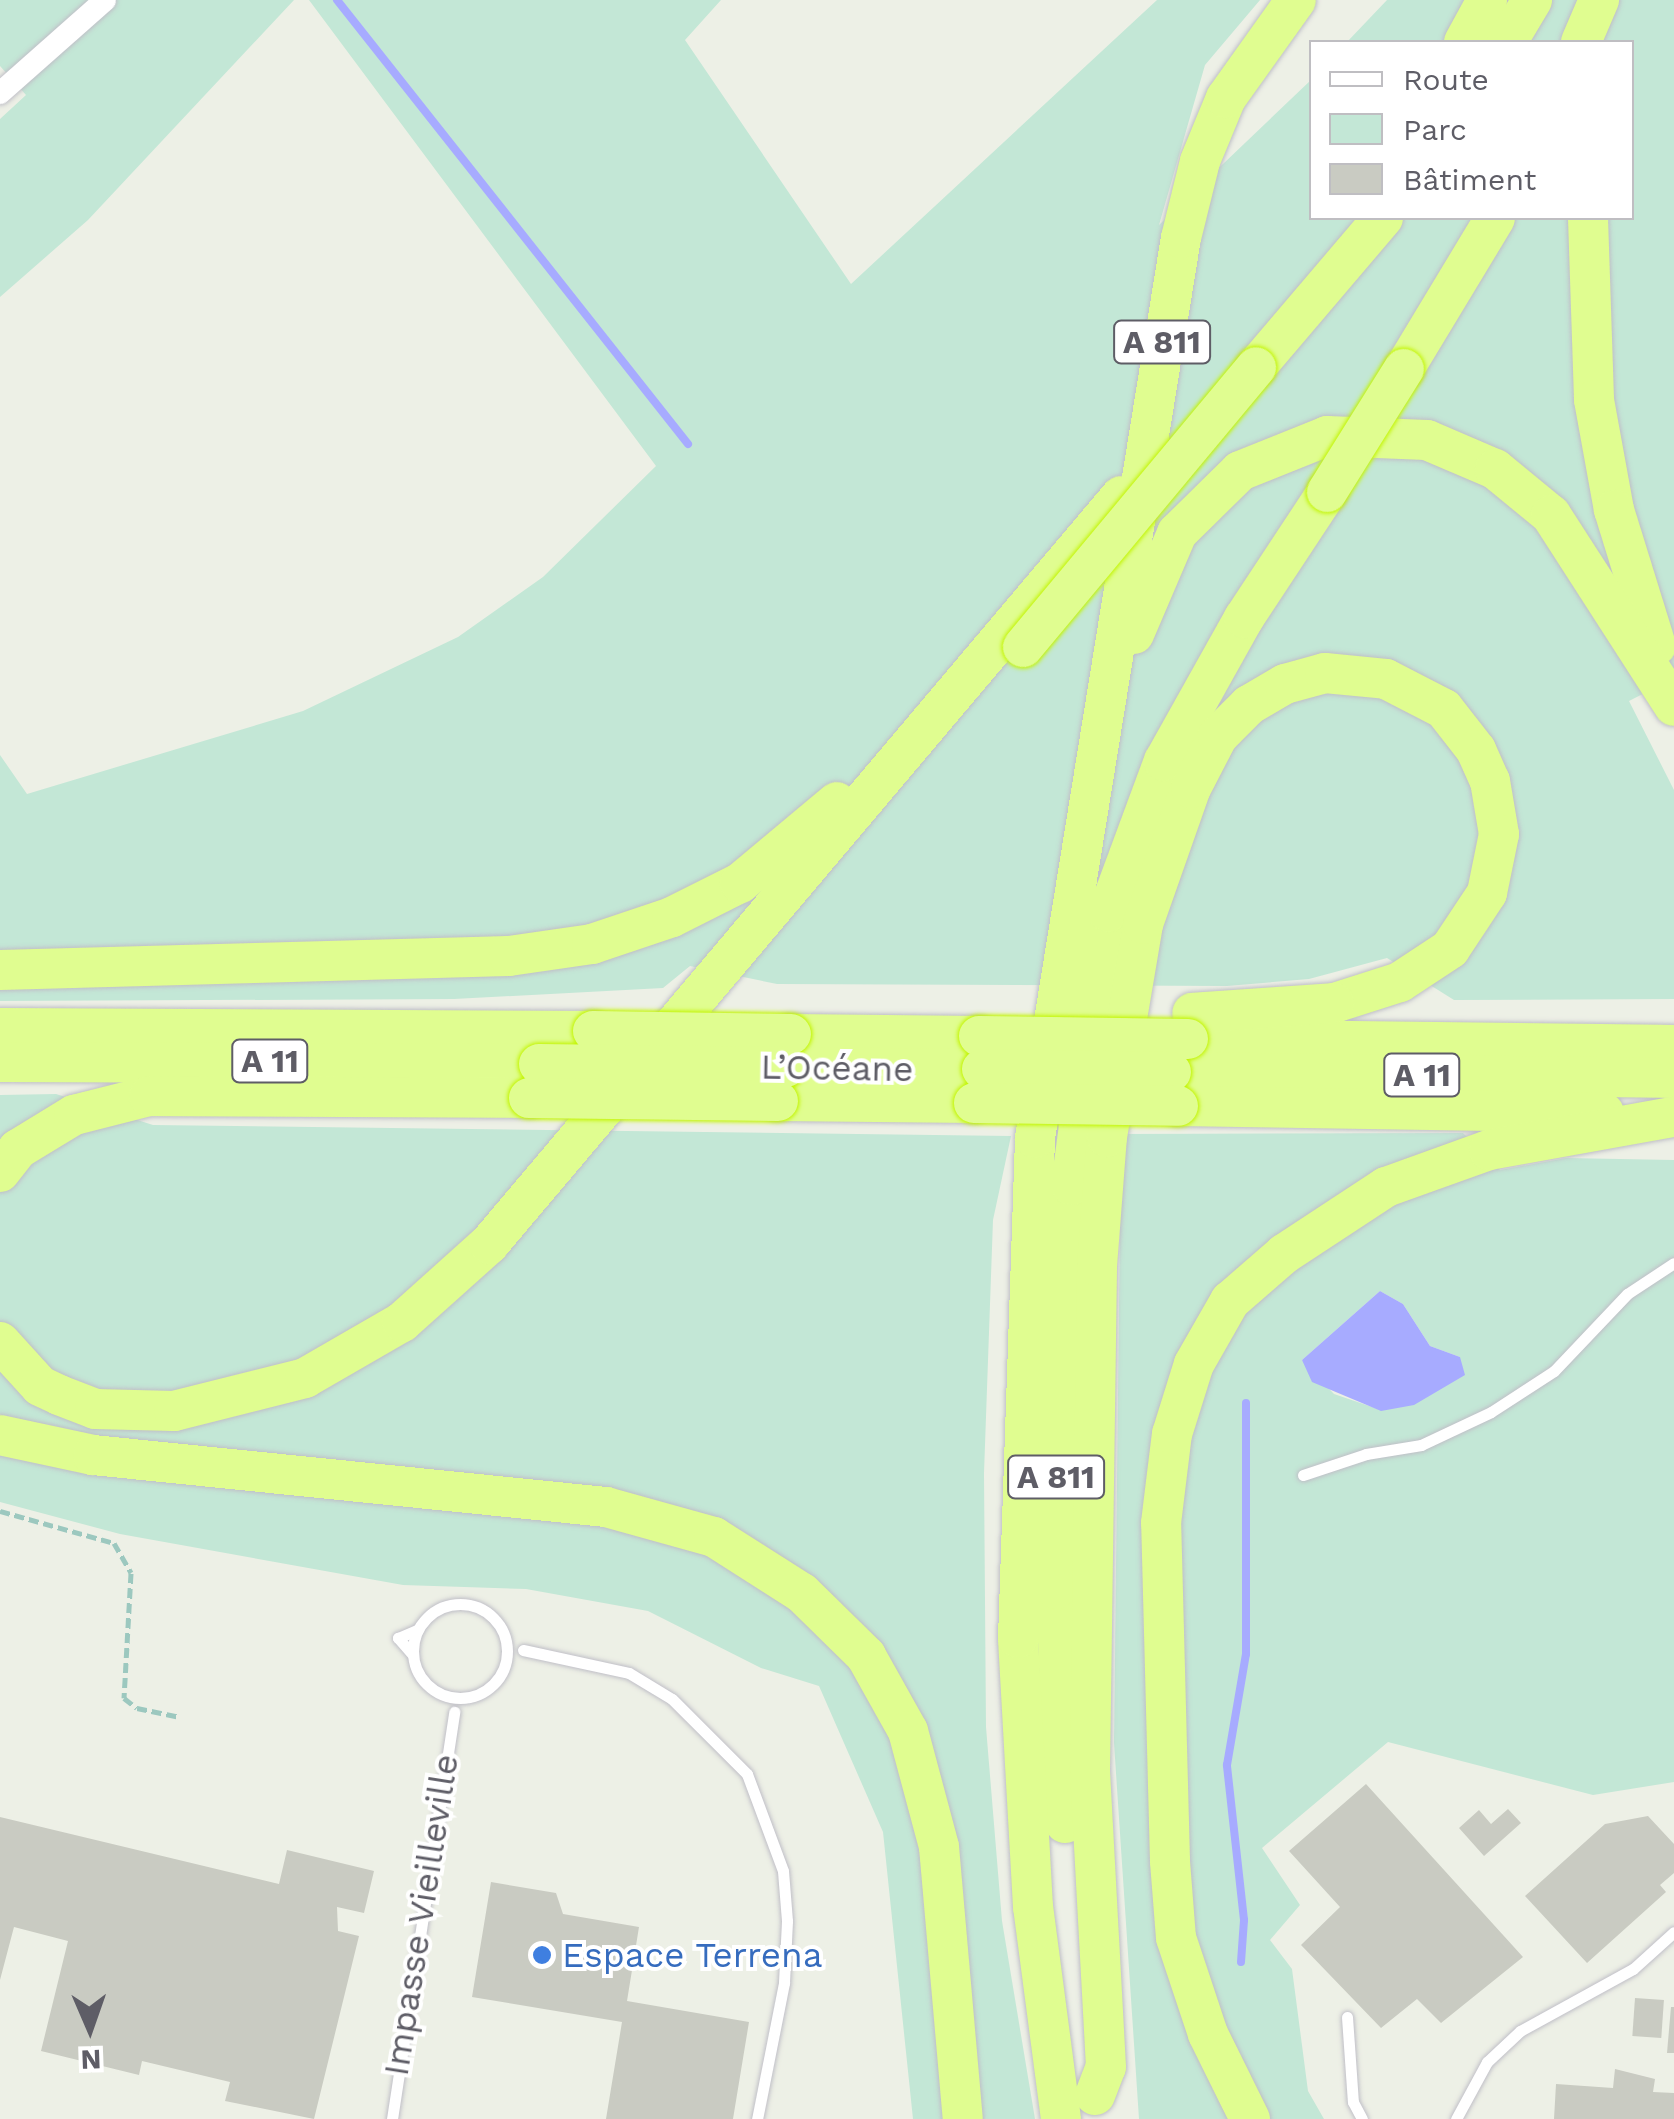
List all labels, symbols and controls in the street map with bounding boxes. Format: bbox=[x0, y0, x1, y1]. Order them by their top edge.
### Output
legend bbox=[1309, 40, 1634, 220]
text: Route bbox=[1403, 62, 1489, 97]
text: Parc bbox=[1403, 112, 1467, 147]
text: Bâtiment bbox=[1403, 162, 1536, 197]
road number: A 811 bbox=[1112, 315, 1212, 369]
road number: A 11 bbox=[230, 1034, 310, 1088]
street label: L’Océane bbox=[760, 1046, 914, 1090]
road number: A 11 bbox=[1382, 1048, 1462, 1102]
road number: A 811 bbox=[1006, 1450, 1106, 1504]
street label: Impasse Vieilleville bbox=[375, 1751, 467, 2079]
place label: Espace Terrena bbox=[562, 1934, 823, 1976]
marker: Espace Terrena bbox=[531, 1944, 553, 1966]
north arrow bbox=[40, 1979, 140, 2079]
text: N bbox=[80, 2043, 102, 2076]

